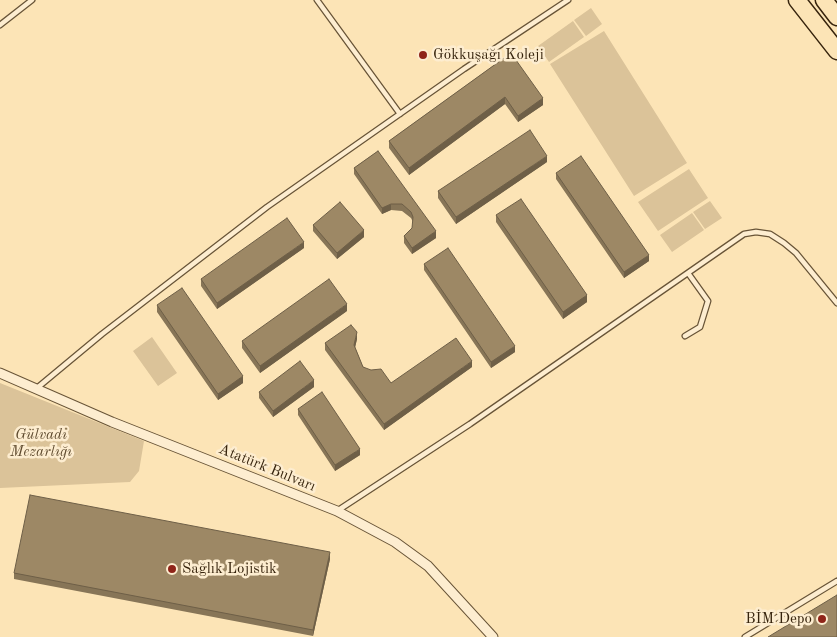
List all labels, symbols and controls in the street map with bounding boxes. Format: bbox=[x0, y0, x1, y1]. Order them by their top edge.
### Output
place label: Gökkuşağı Koleji bbox=[433, 46, 544, 64]
marker: Gökkuşağı Koleji bbox=[417, 49, 429, 61]
park label: Gülvadi Mezarlığı bbox=[10, 426, 72, 461]
street label: Atatürk Bulvarı bbox=[216, 440, 318, 496]
place label: Sağlık Lojistik bbox=[182, 560, 277, 578]
marker: Sağlık Lojistik bbox=[166, 563, 178, 575]
place label: BİM Depo bbox=[745, 610, 812, 628]
marker: BİM Depo bbox=[816, 613, 828, 625]

